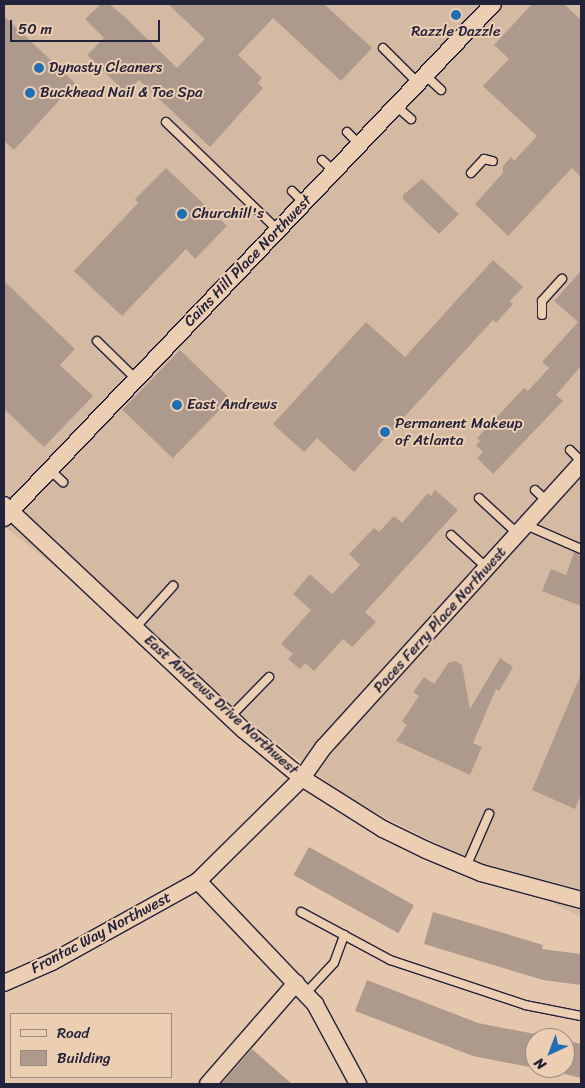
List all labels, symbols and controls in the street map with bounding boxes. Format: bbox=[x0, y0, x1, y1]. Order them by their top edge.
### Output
marker: Razzle Dazzle bbox=[450, 9, 462, 21]
scale bar bbox=[12, 10, 162, 42]
text: 50 m bbox=[18, 16, 52, 42]
place label: Razzle Dazzle bbox=[411, 23, 501, 41]
place label: Dynasty Cleaners bbox=[49, 59, 163, 77]
marker: Dynasty Cleaners bbox=[33, 62, 45, 74]
place label: Buckhead Nail & Toe Spa bbox=[40, 84, 203, 102]
marker: Buckhead Nail & Toe Spa bbox=[24, 87, 36, 99]
street label: Cains Hill Place Northwest bbox=[180, 191, 316, 331]
place label: Churchill's bbox=[192, 205, 264, 223]
marker: Churchill's bbox=[176, 208, 188, 220]
place label: East Andrews bbox=[187, 396, 277, 414]
marker: East Andrews bbox=[171, 399, 183, 411]
place label: Permanent Makeup of Atlanta bbox=[395, 414, 522, 449]
marker: Permanent Makeup of Atlanta bbox=[379, 426, 391, 438]
street label: Paces Ferry Place Northwest bbox=[369, 543, 511, 697]
street label: East Andrews Drive Northwest bbox=[140, 631, 302, 779]
street label: Frontac Way Northwest bbox=[28, 889, 174, 977]
legend bbox=[10, 1013, 172, 1078]
text: Road bbox=[57, 1020, 89, 1046]
north arrow bbox=[525, 1028, 575, 1078]
text: Building bbox=[57, 1045, 111, 1071]
text: N bbox=[528, 1051, 552, 1076]

